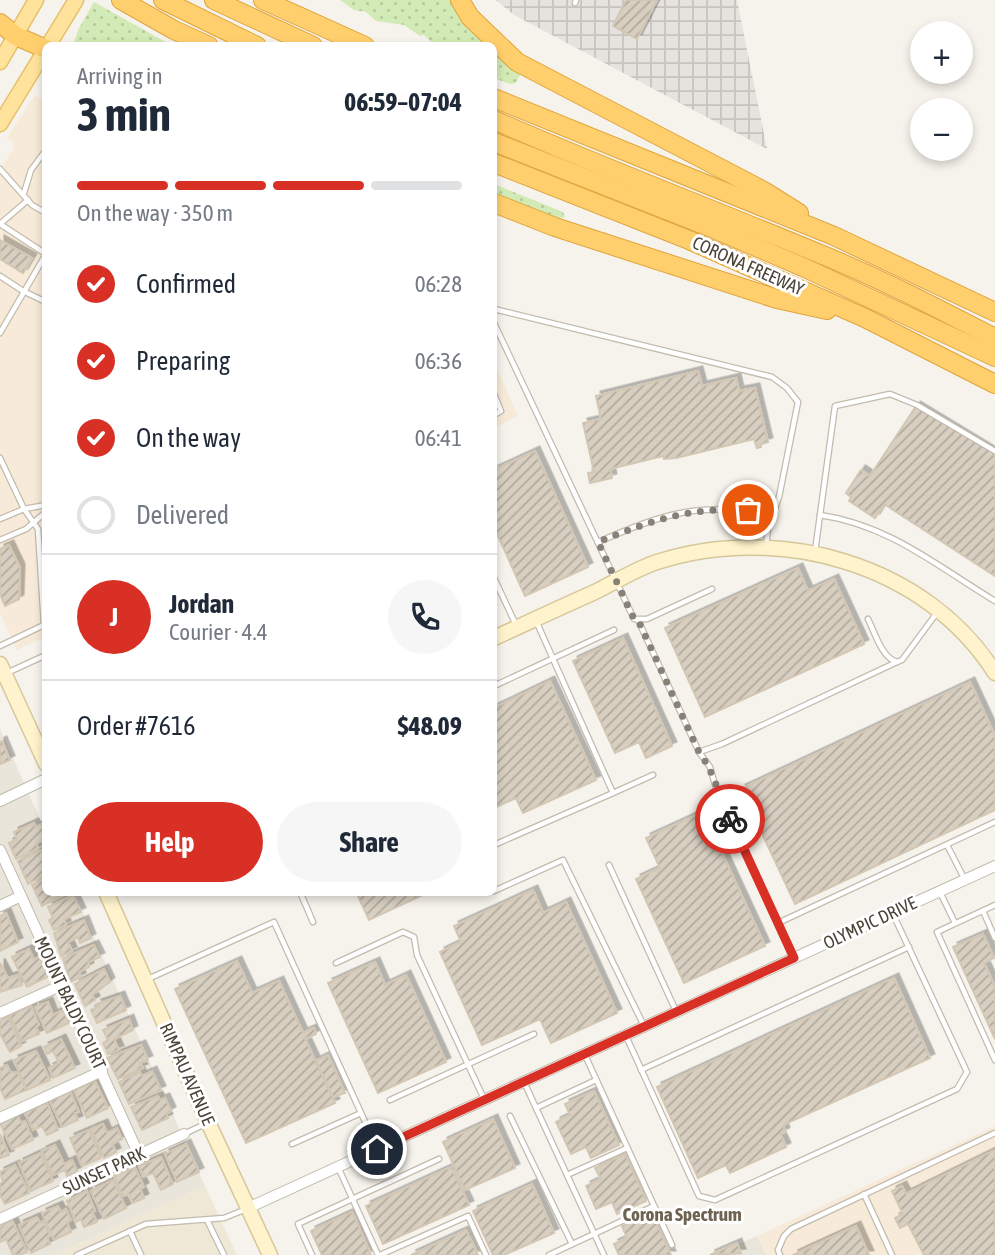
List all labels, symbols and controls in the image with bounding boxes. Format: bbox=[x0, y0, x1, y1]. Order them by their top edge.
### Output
map controls bbox=[910, 21, 973, 161]
button: + bbox=[910, 21, 973, 84]
text: Arriving in bbox=[77, 63, 163, 89]
text: 06:59–07:04 bbox=[344, 87, 462, 117]
text: 3 min bbox=[77, 88, 171, 141]
button: − bbox=[910, 98, 973, 161]
text: On the way · 350 m bbox=[77, 200, 233, 226]
street label: CORONA FREEWAY bbox=[689, 232, 807, 299]
icon: check bbox=[77, 265, 115, 303]
text: Confirmed bbox=[136, 269, 236, 299]
text: 06:28 bbox=[415, 271, 462, 297]
icon: check bbox=[77, 342, 115, 380]
text: Preparing bbox=[136, 346, 230, 376]
text: 06:36 bbox=[415, 348, 462, 374]
icon: check bbox=[77, 419, 115, 457]
text: On the way bbox=[136, 423, 241, 453]
text: 06:41 bbox=[415, 425, 462, 451]
pin bbox=[718, 480, 778, 540]
icon: bag bbox=[729, 491, 767, 529]
text: Delivered bbox=[136, 500, 229, 530]
button: phone bbox=[388, 580, 462, 654]
text: Jordan bbox=[169, 589, 234, 619]
text: J bbox=[110, 602, 118, 632]
text: Courier · 4.4 bbox=[169, 619, 268, 645]
text: Order #7616 bbox=[77, 711, 196, 741]
text: $48.09 bbox=[398, 711, 462, 741]
courier bbox=[695, 784, 765, 854]
icon: bike bbox=[711, 800, 749, 838]
button: Help bbox=[77, 802, 263, 882]
button: Share bbox=[277, 802, 462, 882]
street label: OLYMPIC DRIVE bbox=[820, 892, 920, 953]
street label: MOUNT BALDY COURT bbox=[30, 933, 110, 1073]
street label: RIMPAU AVENUE bbox=[156, 1020, 219, 1128]
pin bbox=[347, 1119, 407, 1179]
icon: home bbox=[358, 1130, 396, 1168]
street label: SUNSET PARK bbox=[59, 1142, 149, 1199]
district label: Corona Spectrum bbox=[622, 1203, 742, 1225]

